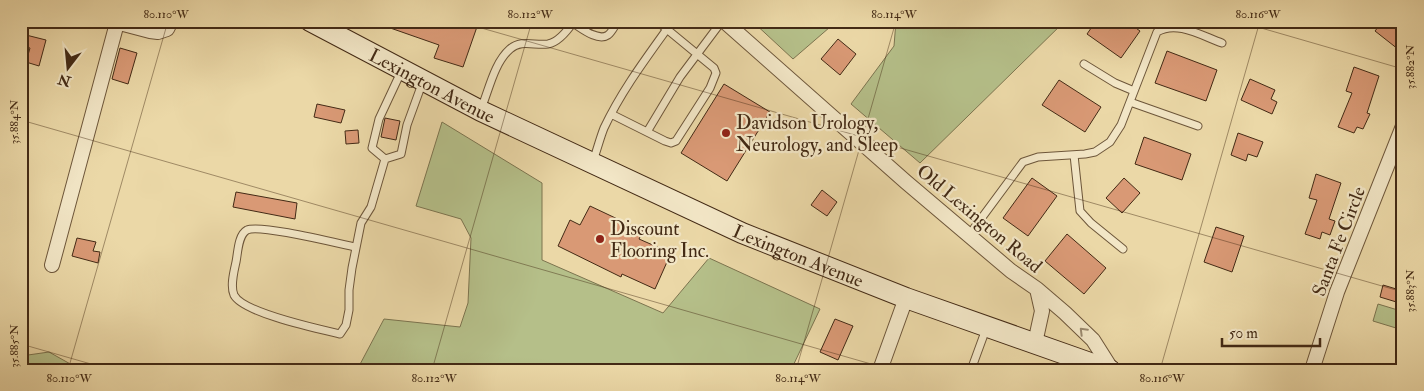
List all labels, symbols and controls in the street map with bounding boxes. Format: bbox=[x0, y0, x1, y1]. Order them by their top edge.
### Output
text: 80.110°W bbox=[143, 7, 189, 22]
text: 80.112°W bbox=[507, 7, 553, 22]
text: 80.114°W bbox=[871, 7, 918, 22]
text: 80.116°W bbox=[1235, 7, 1281, 22]
north arrow bbox=[42, 42, 92, 92]
street label: Lexington Avenue bbox=[365, 43, 498, 129]
text: 35.882°N bbox=[1403, 45, 1418, 89]
text: N bbox=[56, 70, 74, 90]
text: 35.884°N bbox=[7, 99, 22, 144]
place label: Davidson Urology, Neurology, and Sleep bbox=[736, 111, 898, 158]
marker: Davidson Urology, Neurology, and Sleep bbox=[720, 127, 732, 139]
street label: Old Lexington Road bbox=[912, 159, 1048, 279]
street label: Santa Fe Circle bbox=[1307, 183, 1371, 300]
place label: Discount Flooring Inc. bbox=[610, 217, 709, 263]
street label: Lexington Avenue bbox=[729, 219, 867, 293]
marker: Discount Flooring Inc. bbox=[594, 233, 606, 245]
text: 35.883°N bbox=[1403, 269, 1418, 312]
scale bar bbox=[1222, 316, 1319, 348]
text: 35.885°N bbox=[7, 324, 22, 368]
text: 50 m bbox=[1229, 324, 1258, 343]
one-way arrow bbox=[1080, 327, 1089, 336]
text: 80.110°W bbox=[46, 371, 92, 386]
text: 80.112°W bbox=[411, 371, 457, 386]
text: 80.114°W bbox=[775, 371, 822, 386]
text: 80.116°W bbox=[1139, 371, 1185, 386]

